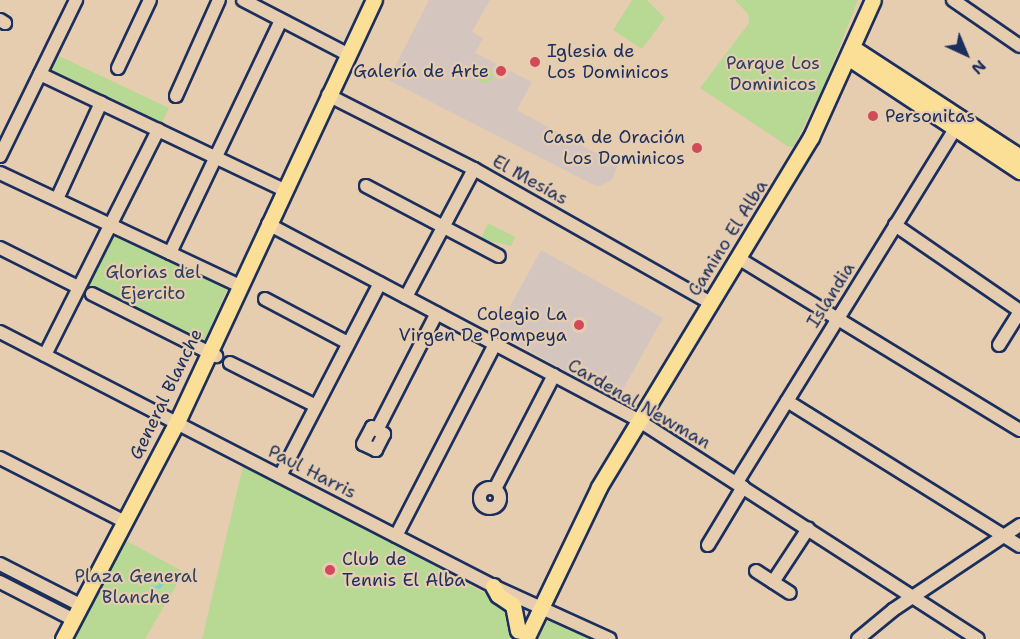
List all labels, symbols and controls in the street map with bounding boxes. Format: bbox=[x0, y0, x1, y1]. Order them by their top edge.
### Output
north arrow bbox=[936, 24, 996, 84]
place label: Iglesia de Los Dominicos bbox=[547, 41, 669, 84]
park label: Parque Los Dominicos bbox=[726, 53, 820, 96]
marker: Iglesia de Los Dominicos bbox=[528, 55, 542, 69]
text: N bbox=[967, 55, 991, 79]
place label: Galería de Arte bbox=[353, 60, 489, 82]
marker: Galería de Arte bbox=[494, 64, 508, 78]
place label: Personitas bbox=[885, 105, 975, 127]
marker: Personitas bbox=[866, 109, 880, 123]
place label: Casa de Oración Los Dominicos bbox=[543, 127, 685, 170]
marker: Casa de Oración Los Dominicos bbox=[690, 141, 704, 155]
street label: El Mesías bbox=[488, 150, 572, 210]
street label: Camino El Alba bbox=[684, 176, 772, 300]
street label: Islandia bbox=[802, 258, 860, 332]
park label: Glorias del Ejercito bbox=[105, 262, 201, 304]
place label: Colegio La Virgen De Pompeya bbox=[399, 304, 567, 346]
marker: Colegio La Virgen De Pompeya bbox=[572, 318, 586, 332]
street label: General Blanche bbox=[125, 325, 207, 463]
street label: Cardenal Newman bbox=[564, 354, 714, 454]
street label: Paul Harris bbox=[264, 441, 360, 503]
place label: Club de Tennis El Alba bbox=[342, 549, 465, 592]
marker: Club de Tennis El Alba bbox=[323, 563, 337, 577]
park label: Plaza General Blanche bbox=[75, 566, 197, 608]

